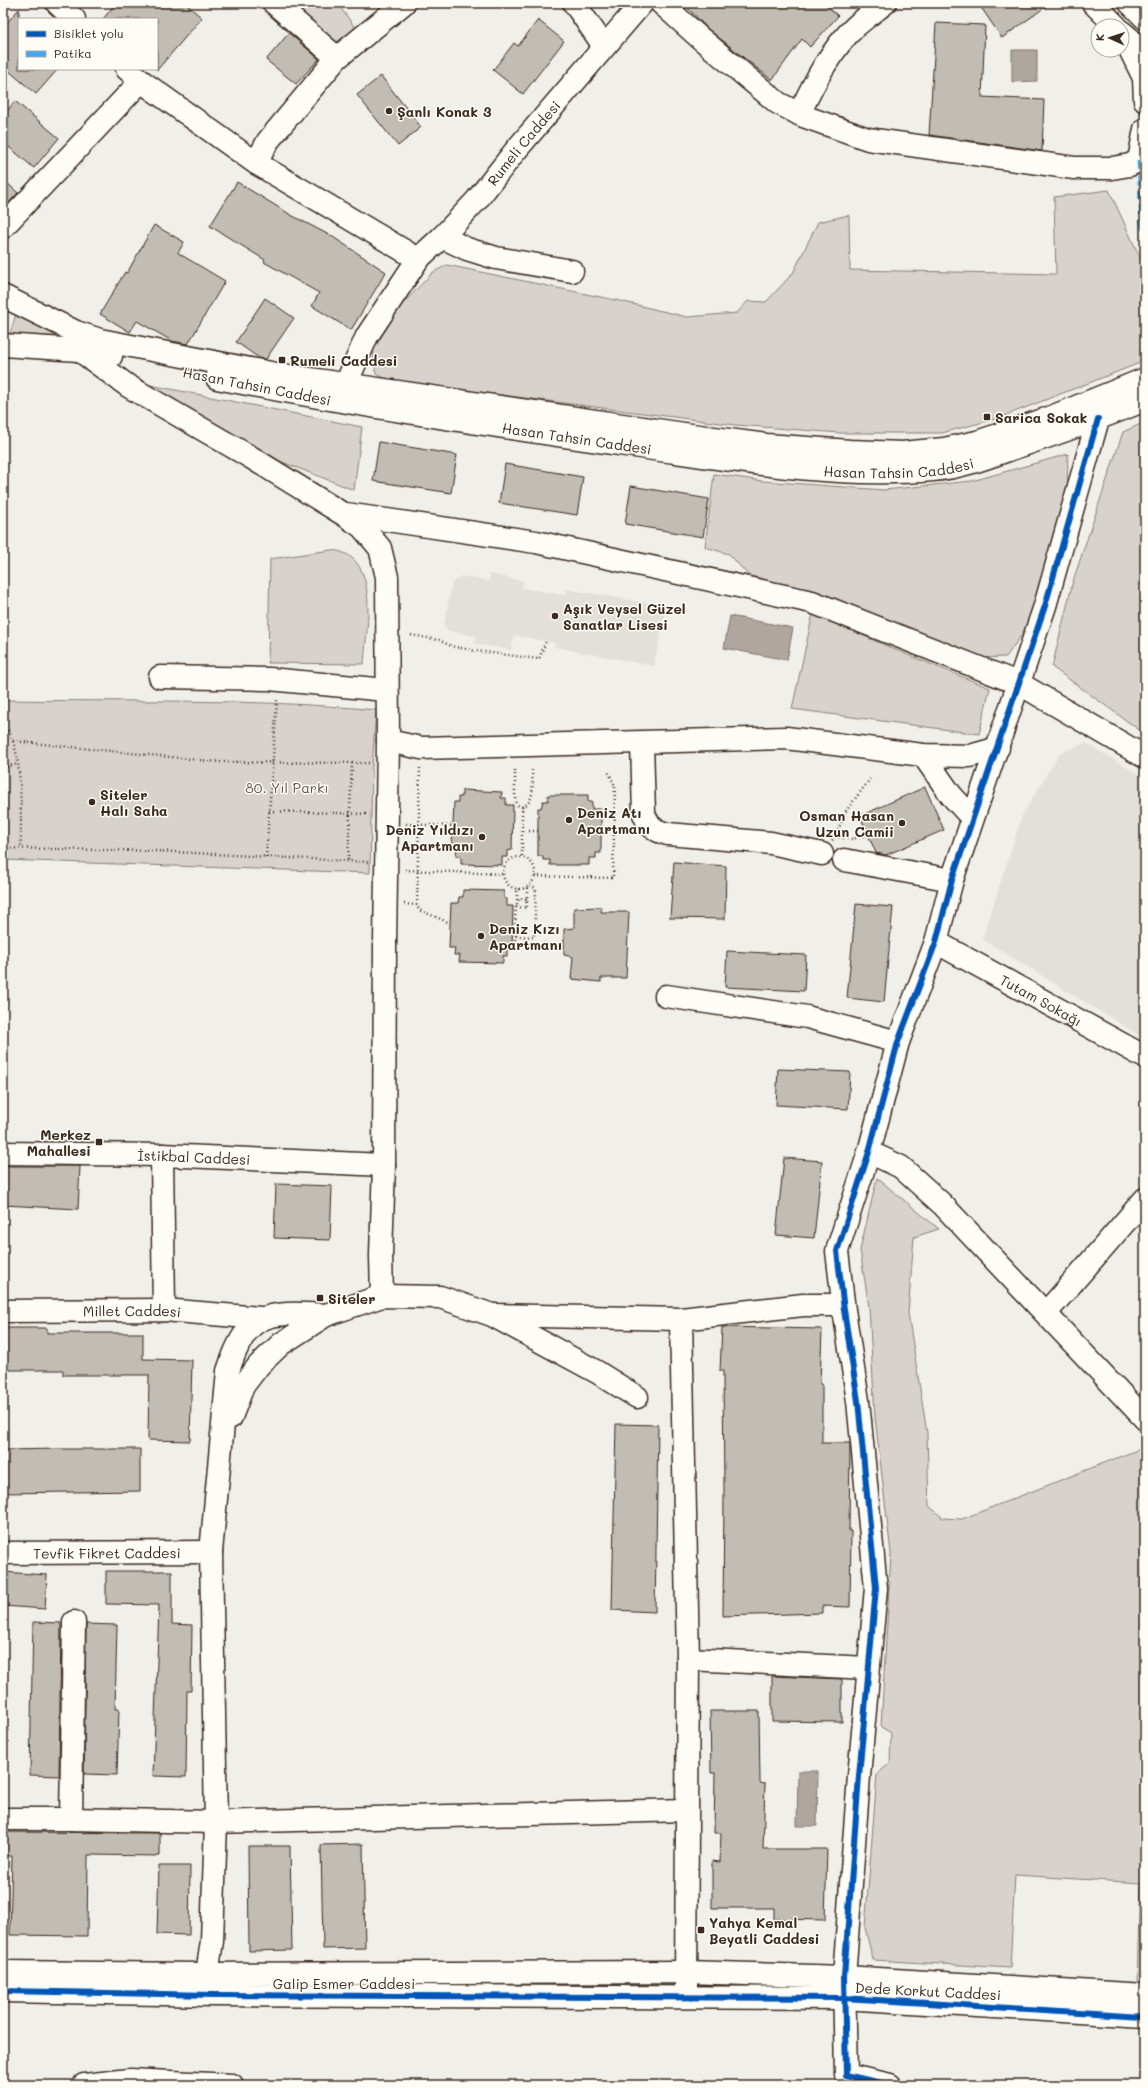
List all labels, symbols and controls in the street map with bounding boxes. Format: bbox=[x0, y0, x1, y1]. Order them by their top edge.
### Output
legend bbox=[18, 18, 158, 70]
north arrow bbox=[1090, 18, 1130, 58]
text: Bisiklet yolu bbox=[54, 25, 124, 41]
text: K bbox=[1092, 33, 1107, 41]
text: Patika bbox=[54, 45, 92, 61]
street label: Rumeli Caddesi bbox=[482, 96, 564, 189]
place label: Şanlı Konak 3 bbox=[397, 102, 491, 121]
marker: Şanlı Konak 3 bbox=[384, 106, 394, 116]
place label: Rumeli Caddesi bbox=[290, 351, 398, 370]
marker: Rumeli Caddesi bbox=[277, 355, 287, 365]
street label: Hasan Tahsin Caddesi bbox=[181, 362, 333, 410]
place label: Sarica Sokak bbox=[995, 408, 1087, 427]
marker: Sarica Sokak bbox=[982, 412, 992, 422]
street label: Hasan Tahsin Caddesi bbox=[501, 417, 653, 458]
street label: Hasan Tahsin Caddesi bbox=[823, 453, 976, 482]
place label: Aşık Veysel Güzel Sanatlar Lisesi bbox=[563, 599, 686, 634]
marker: Aşık Veysel Güzel Sanatlar Lisesi bbox=[550, 611, 560, 621]
park label: 80. Yıl Parkı bbox=[245, 778, 329, 797]
place label: Siteler Halı Saha bbox=[100, 785, 168, 820]
marker: Siteler Halı Saha bbox=[87, 797, 97, 807]
place label: Deniz Atı Apartmanı bbox=[577, 803, 650, 838]
place label: Osman Hasan Uzun Camii bbox=[799, 806, 894, 841]
marker: Deniz Atı Apartmanı bbox=[564, 815, 574, 825]
marker: Osman Hasan Uzun Camii bbox=[897, 818, 907, 828]
place label: Deniz Yıldızı Apartmanı bbox=[385, 820, 474, 855]
marker: Deniz Yıldızı Apartmanı bbox=[477, 832, 487, 842]
place label: Deniz Kızı Apartmanı bbox=[489, 919, 562, 954]
marker: Deniz Kızı Apartmanı bbox=[476, 931, 486, 941]
street label: Tutam Sokağı bbox=[997, 970, 1086, 1030]
place label: Merkez Mahallesi bbox=[27, 1125, 91, 1160]
marker: Merkez Mahallesi bbox=[94, 1137, 104, 1147]
street label: İstikbal Caddesi bbox=[137, 1145, 251, 1168]
place label: Siteler bbox=[328, 1289, 375, 1308]
marker: Siteler bbox=[315, 1293, 325, 1303]
street label: Millet Caddesi bbox=[83, 1300, 182, 1321]
street label: Tevfik Fikret Caddesi bbox=[33, 1543, 181, 1562]
place label: Yahya Kemal Beyatli Caddesi bbox=[709, 1913, 820, 1948]
marker: Yahya Kemal Beyatli Caddesi bbox=[696, 1925, 706, 1935]
street label: Galip Esmer Caddesi bbox=[273, 1974, 415, 1993]
street label: Dede Korkut Caddesi bbox=[855, 1978, 1001, 2004]

